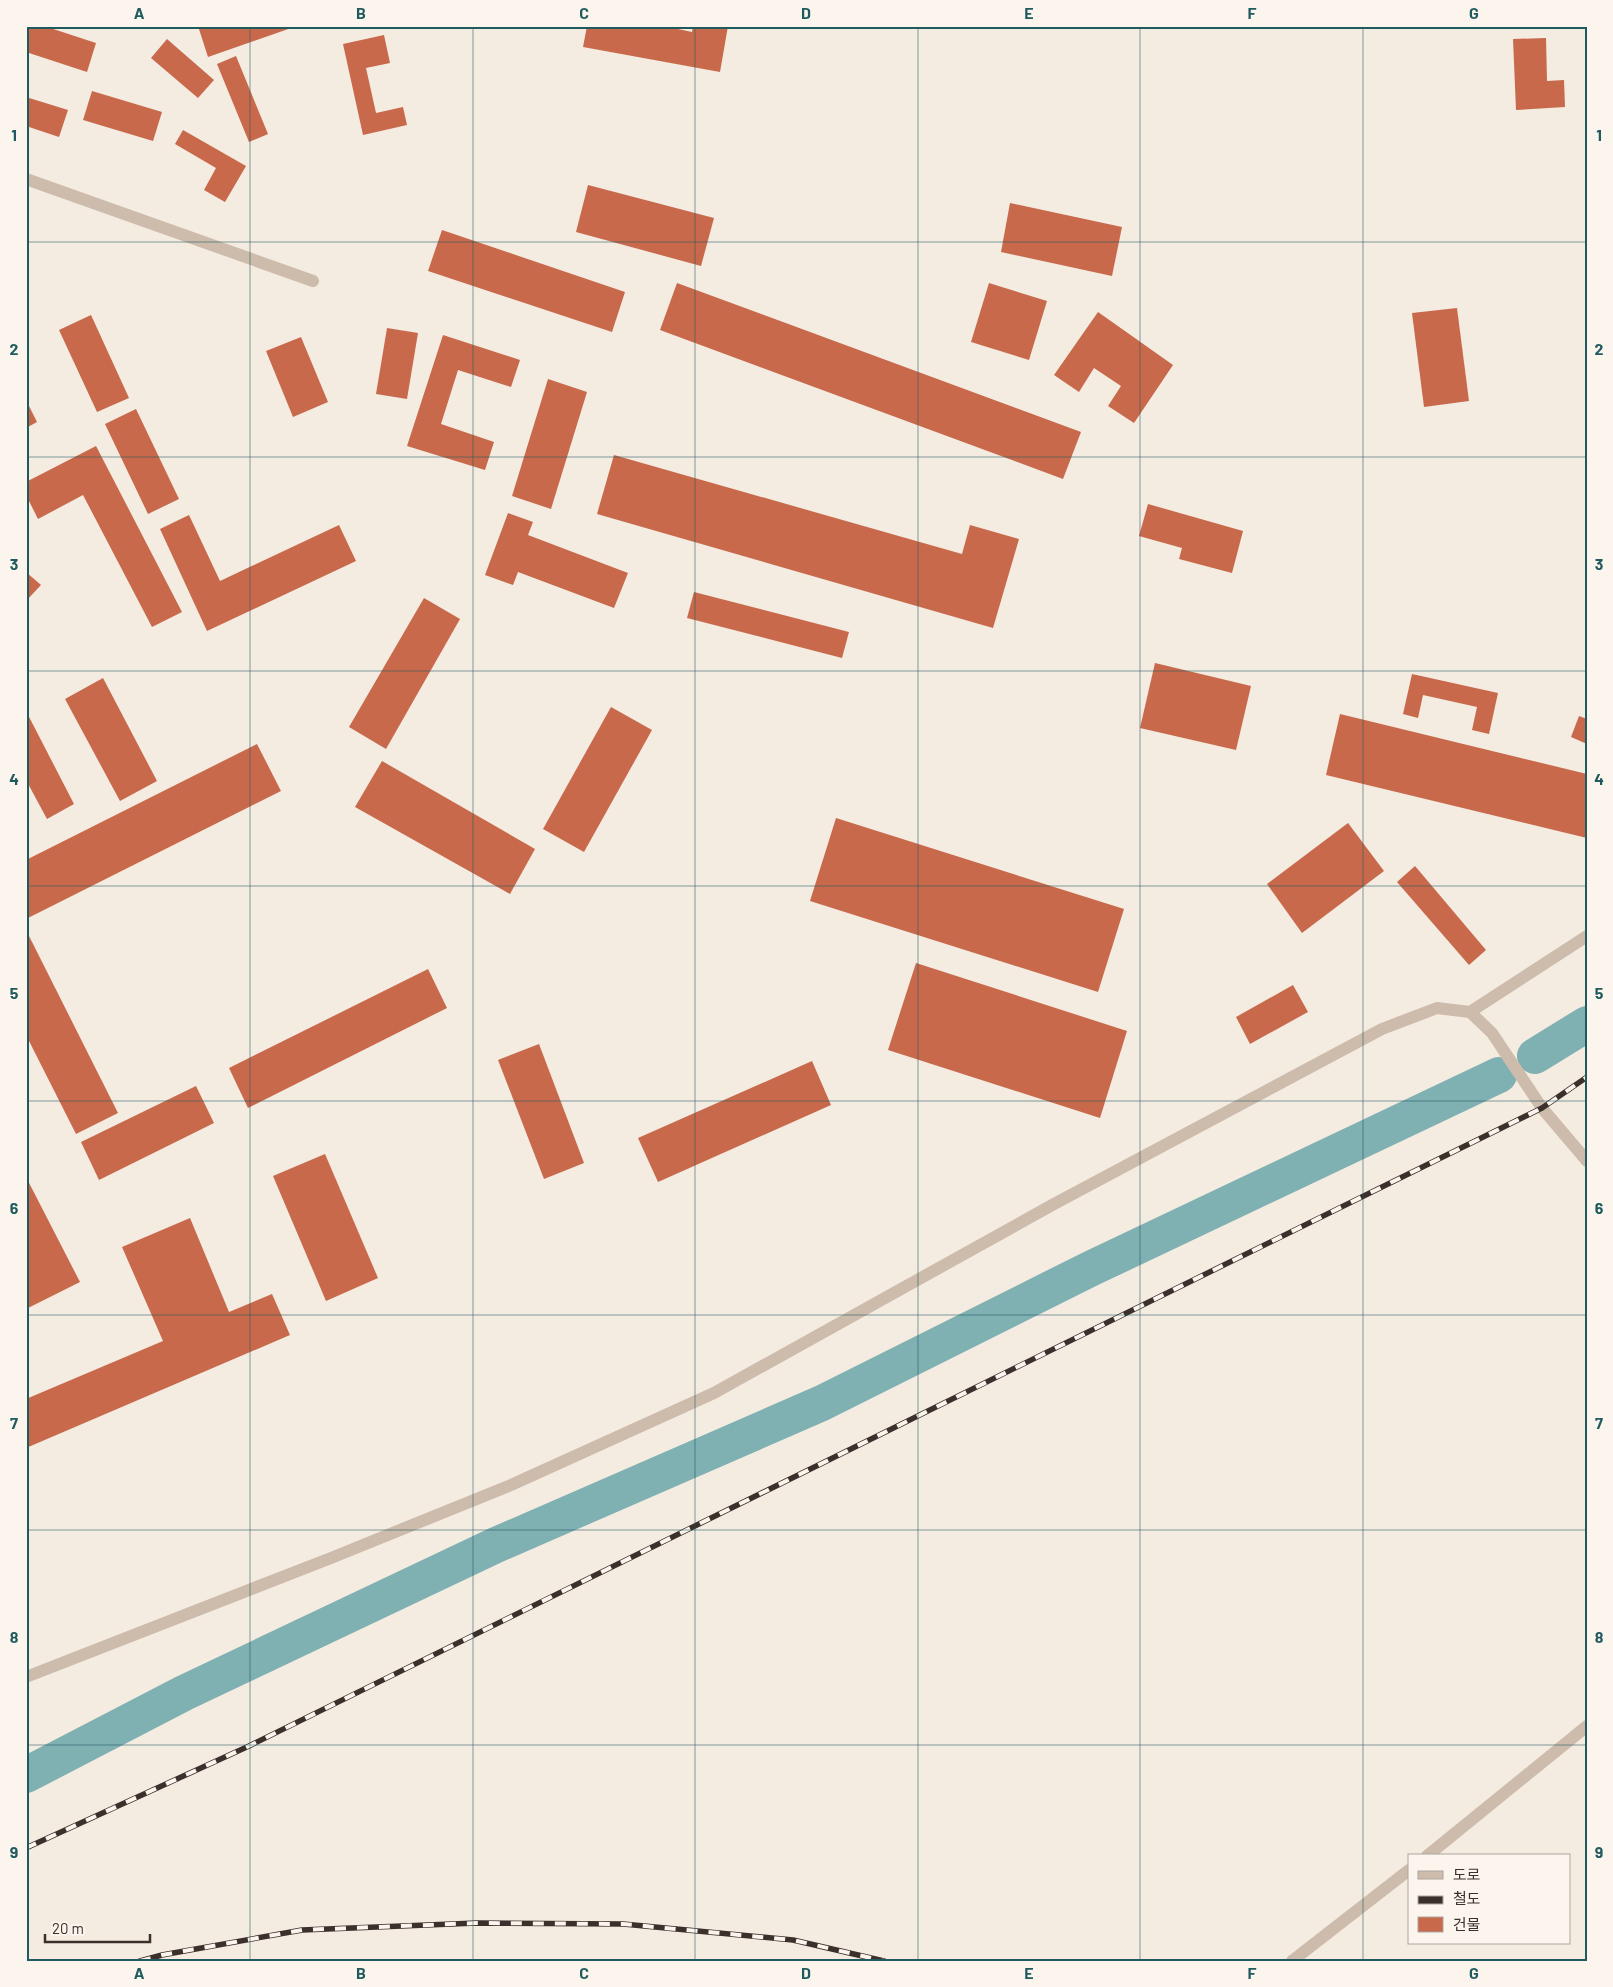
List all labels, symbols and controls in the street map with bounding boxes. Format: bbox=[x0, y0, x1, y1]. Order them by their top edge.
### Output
text: A bbox=[134, 3, 145, 22]
text: B bbox=[356, 3, 366, 22]
text: C bbox=[579, 3, 589, 22]
text: D bbox=[801, 3, 811, 22]
text: E bbox=[1024, 3, 1034, 22]
text: F bbox=[1248, 3, 1257, 22]
text: G bbox=[1469, 3, 1479, 22]
text: 1 bbox=[11, 125, 17, 144]
text: 1 bbox=[1596, 125, 1602, 144]
text: 2 bbox=[10, 339, 19, 358]
text: 2 bbox=[1595, 339, 1604, 358]
text: 3 bbox=[10, 554, 18, 573]
text: 3 bbox=[1595, 554, 1603, 573]
text: 4 bbox=[9, 769, 19, 788]
text: 4 bbox=[1594, 769, 1604, 788]
text: 5 bbox=[10, 983, 19, 1002]
text: 5 bbox=[1595, 983, 1604, 1002]
text: 6 bbox=[10, 1198, 19, 1217]
text: 6 bbox=[1595, 1198, 1604, 1217]
text: 7 bbox=[10, 1413, 18, 1432]
text: 7 bbox=[1595, 1413, 1603, 1432]
text: 8 bbox=[10, 1627, 19, 1646]
text: 8 bbox=[1595, 1627, 1604, 1646]
text: 9 bbox=[10, 1842, 18, 1861]
text: 9 bbox=[1595, 1842, 1603, 1861]
legend bbox=[1408, 1854, 1570, 1944]
text: 도로 bbox=[1453, 1865, 1481, 1883]
text: 철도 bbox=[1453, 1889, 1481, 1907]
scale bar bbox=[45, 1912, 150, 1944]
text: 건물 bbox=[1453, 1915, 1481, 1933]
text: 20 m bbox=[52, 1919, 84, 1937]
text: A bbox=[134, 1963, 145, 1982]
text: B bbox=[356, 1963, 366, 1982]
text: C bbox=[579, 1963, 589, 1982]
text: D bbox=[801, 1963, 811, 1982]
text: E bbox=[1024, 1963, 1034, 1982]
text: F bbox=[1248, 1963, 1257, 1982]
text: G bbox=[1469, 1963, 1479, 1982]

